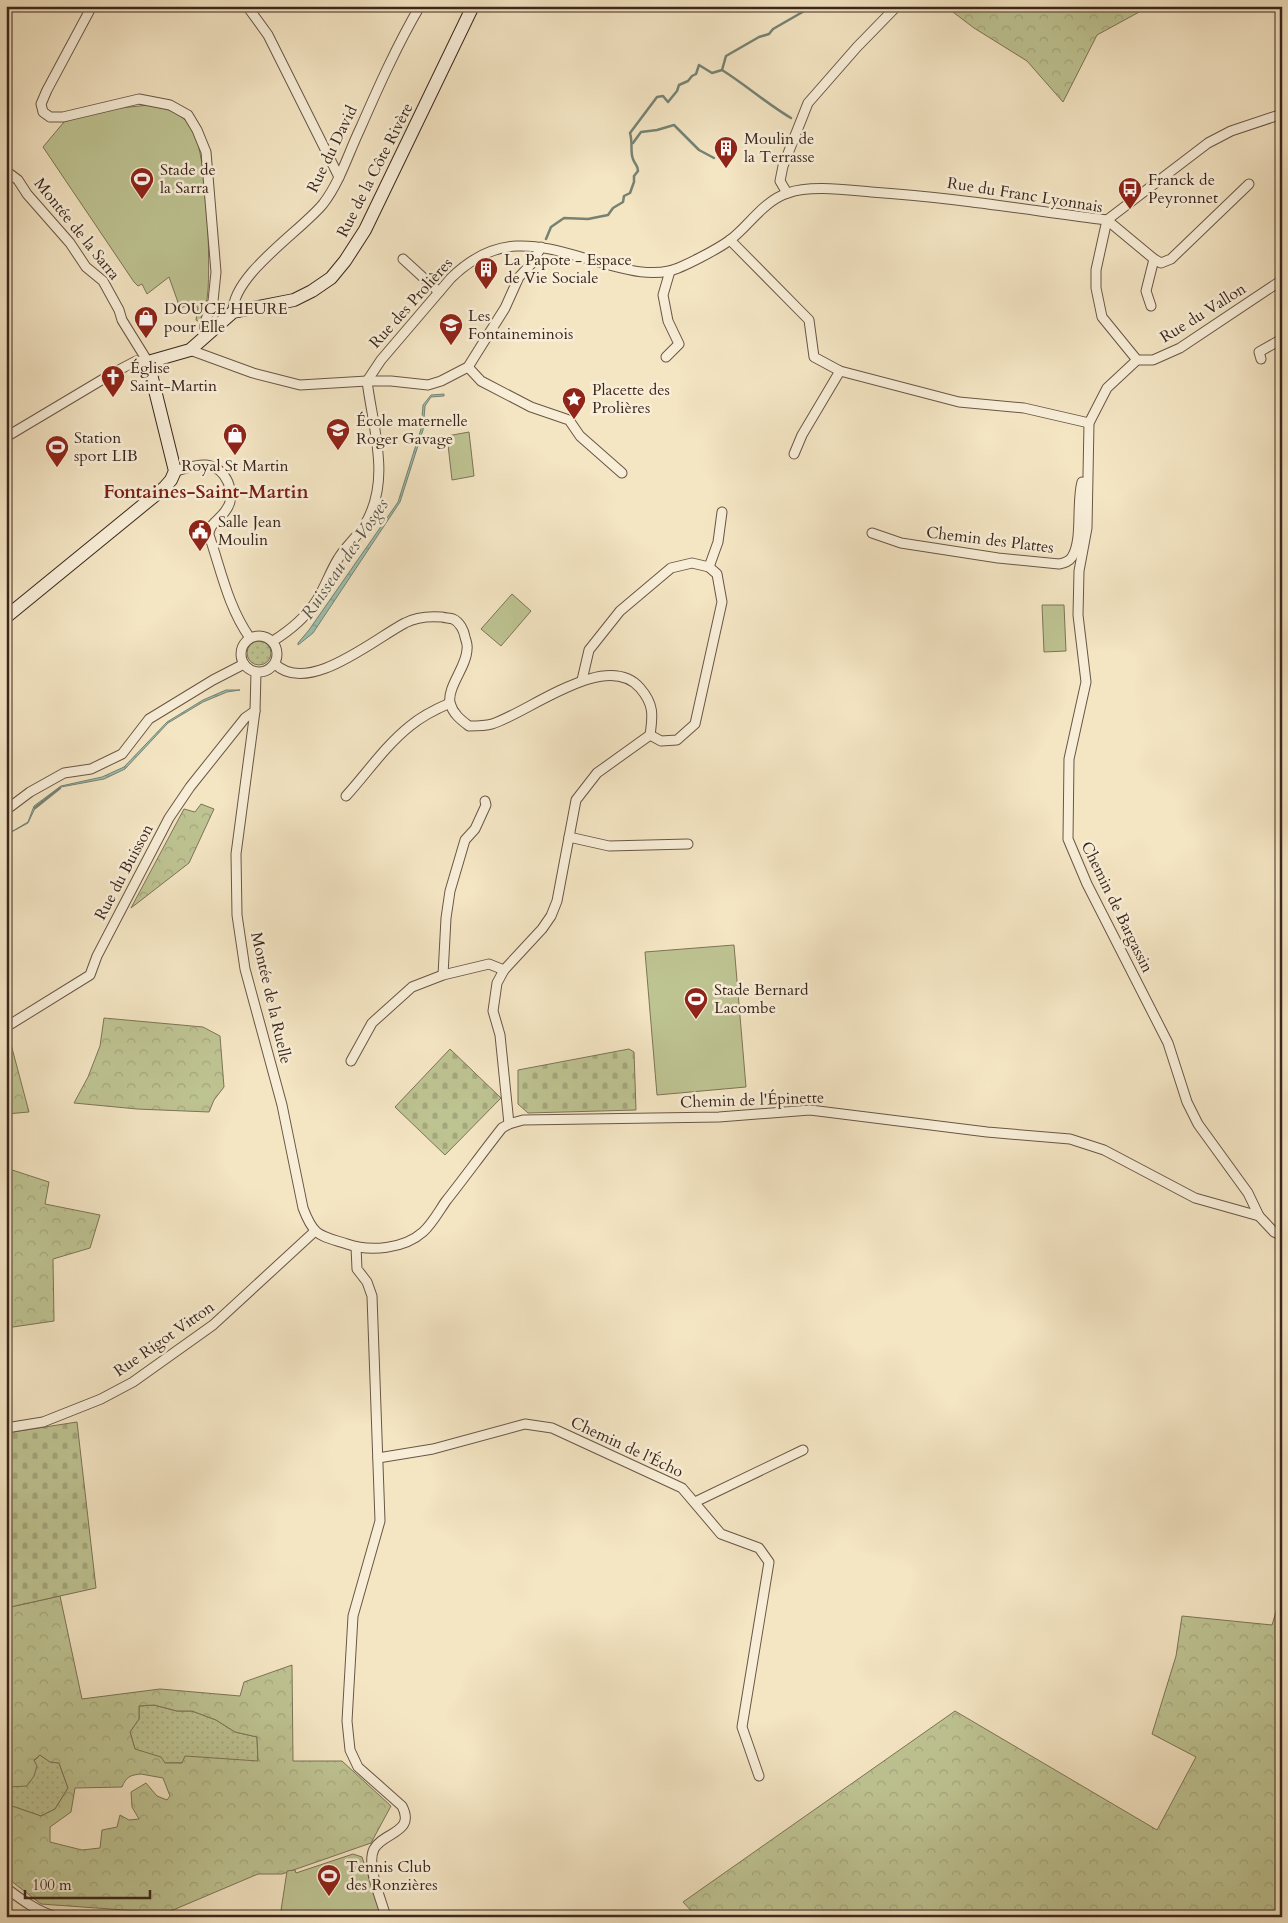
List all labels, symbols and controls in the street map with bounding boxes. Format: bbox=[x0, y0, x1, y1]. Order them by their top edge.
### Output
street label: Rue de la Côte Rivère bbox=[332, 99, 418, 241]
street label: Rue du David bbox=[301, 101, 363, 196]
place label: Moulin de la Terrasse bbox=[744, 128, 815, 168]
building icon: Moulin de la Terrasse bbox=[713, 135, 739, 169]
place label: Stade de la Sarra bbox=[160, 159, 216, 199]
sports icon: Stade de la Sarra bbox=[129, 166, 155, 200]
place label: Franck de Peyronnet bbox=[1148, 169, 1218, 209]
street label: Rue du Franc Lyonnais bbox=[946, 172, 1104, 218]
street label: Montée de la Sarra bbox=[29, 173, 125, 285]
bus stop icon: Franck de Peyronnet bbox=[1117, 176, 1143, 210]
place label: La Papote - Espace de Vie Sociale bbox=[504, 249, 632, 289]
street label: Rue des Prolières bbox=[364, 253, 458, 353]
building icon: La Papote - Espace de Vie Sociale bbox=[473, 256, 499, 290]
street label: Rue du Vallon bbox=[1156, 278, 1250, 348]
place label: DOUCE HEURE pour Elle bbox=[164, 298, 288, 338]
shop icon: DOUCE HEURE pour Elle bbox=[133, 305, 159, 339]
place label: Les Fontaineminois bbox=[468, 305, 573, 345]
school or university icon: Les Fontaineminois bbox=[438, 312, 464, 346]
place label: Église Saint-Martin bbox=[130, 357, 217, 397]
church icon: Église Saint-Martin bbox=[100, 364, 126, 398]
place label: Placette des Prolières bbox=[592, 379, 670, 419]
place icon: Placette des Prolières bbox=[561, 386, 587, 420]
place label: École maternelle Roger Gavage bbox=[356, 410, 468, 450]
school or university icon: École maternelle Roger Gavage bbox=[325, 417, 351, 451]
shop icon: Royal St Martin bbox=[222, 422, 248, 456]
place label: Station sport LIB bbox=[74, 427, 138, 467]
sports icon: Station sport LIB bbox=[44, 434, 70, 468]
place label: Royal St Martin bbox=[181, 455, 289, 477]
district label: Fontaines-Saint-Martin bbox=[103, 479, 310, 505]
water label: Ruisseau des Vosges bbox=[295, 494, 395, 624]
place label: Salle Jean Moulin bbox=[218, 511, 281, 551]
public building icon: Salle Jean Moulin bbox=[187, 518, 213, 552]
street label: Chemin des Plattes bbox=[925, 521, 1055, 559]
street label: Rue du Buisson bbox=[89, 820, 159, 924]
street label: Chemin de Bargassin bbox=[1076, 838, 1158, 976]
street label: Montée de la Ruelle bbox=[245, 930, 297, 1066]
place label: Stade Bernard Lacombe bbox=[714, 979, 809, 1019]
sports icon: Stade Bernard Lacombe bbox=[683, 986, 709, 1020]
street label: Chemin de l'Épinette bbox=[680, 1086, 824, 1114]
street label: Rue Rigot Vitton bbox=[109, 1296, 219, 1382]
street label: Chemin de l'Écho bbox=[567, 1411, 687, 1483]
place label: Tennis Club des Ronzières bbox=[346, 1856, 438, 1896]
sports icon: Tennis Club des Ronzières bbox=[316, 1863, 342, 1897]
scale bar bbox=[25, 1868, 150, 1900]
text: 100 m bbox=[32, 1875, 72, 1895]

